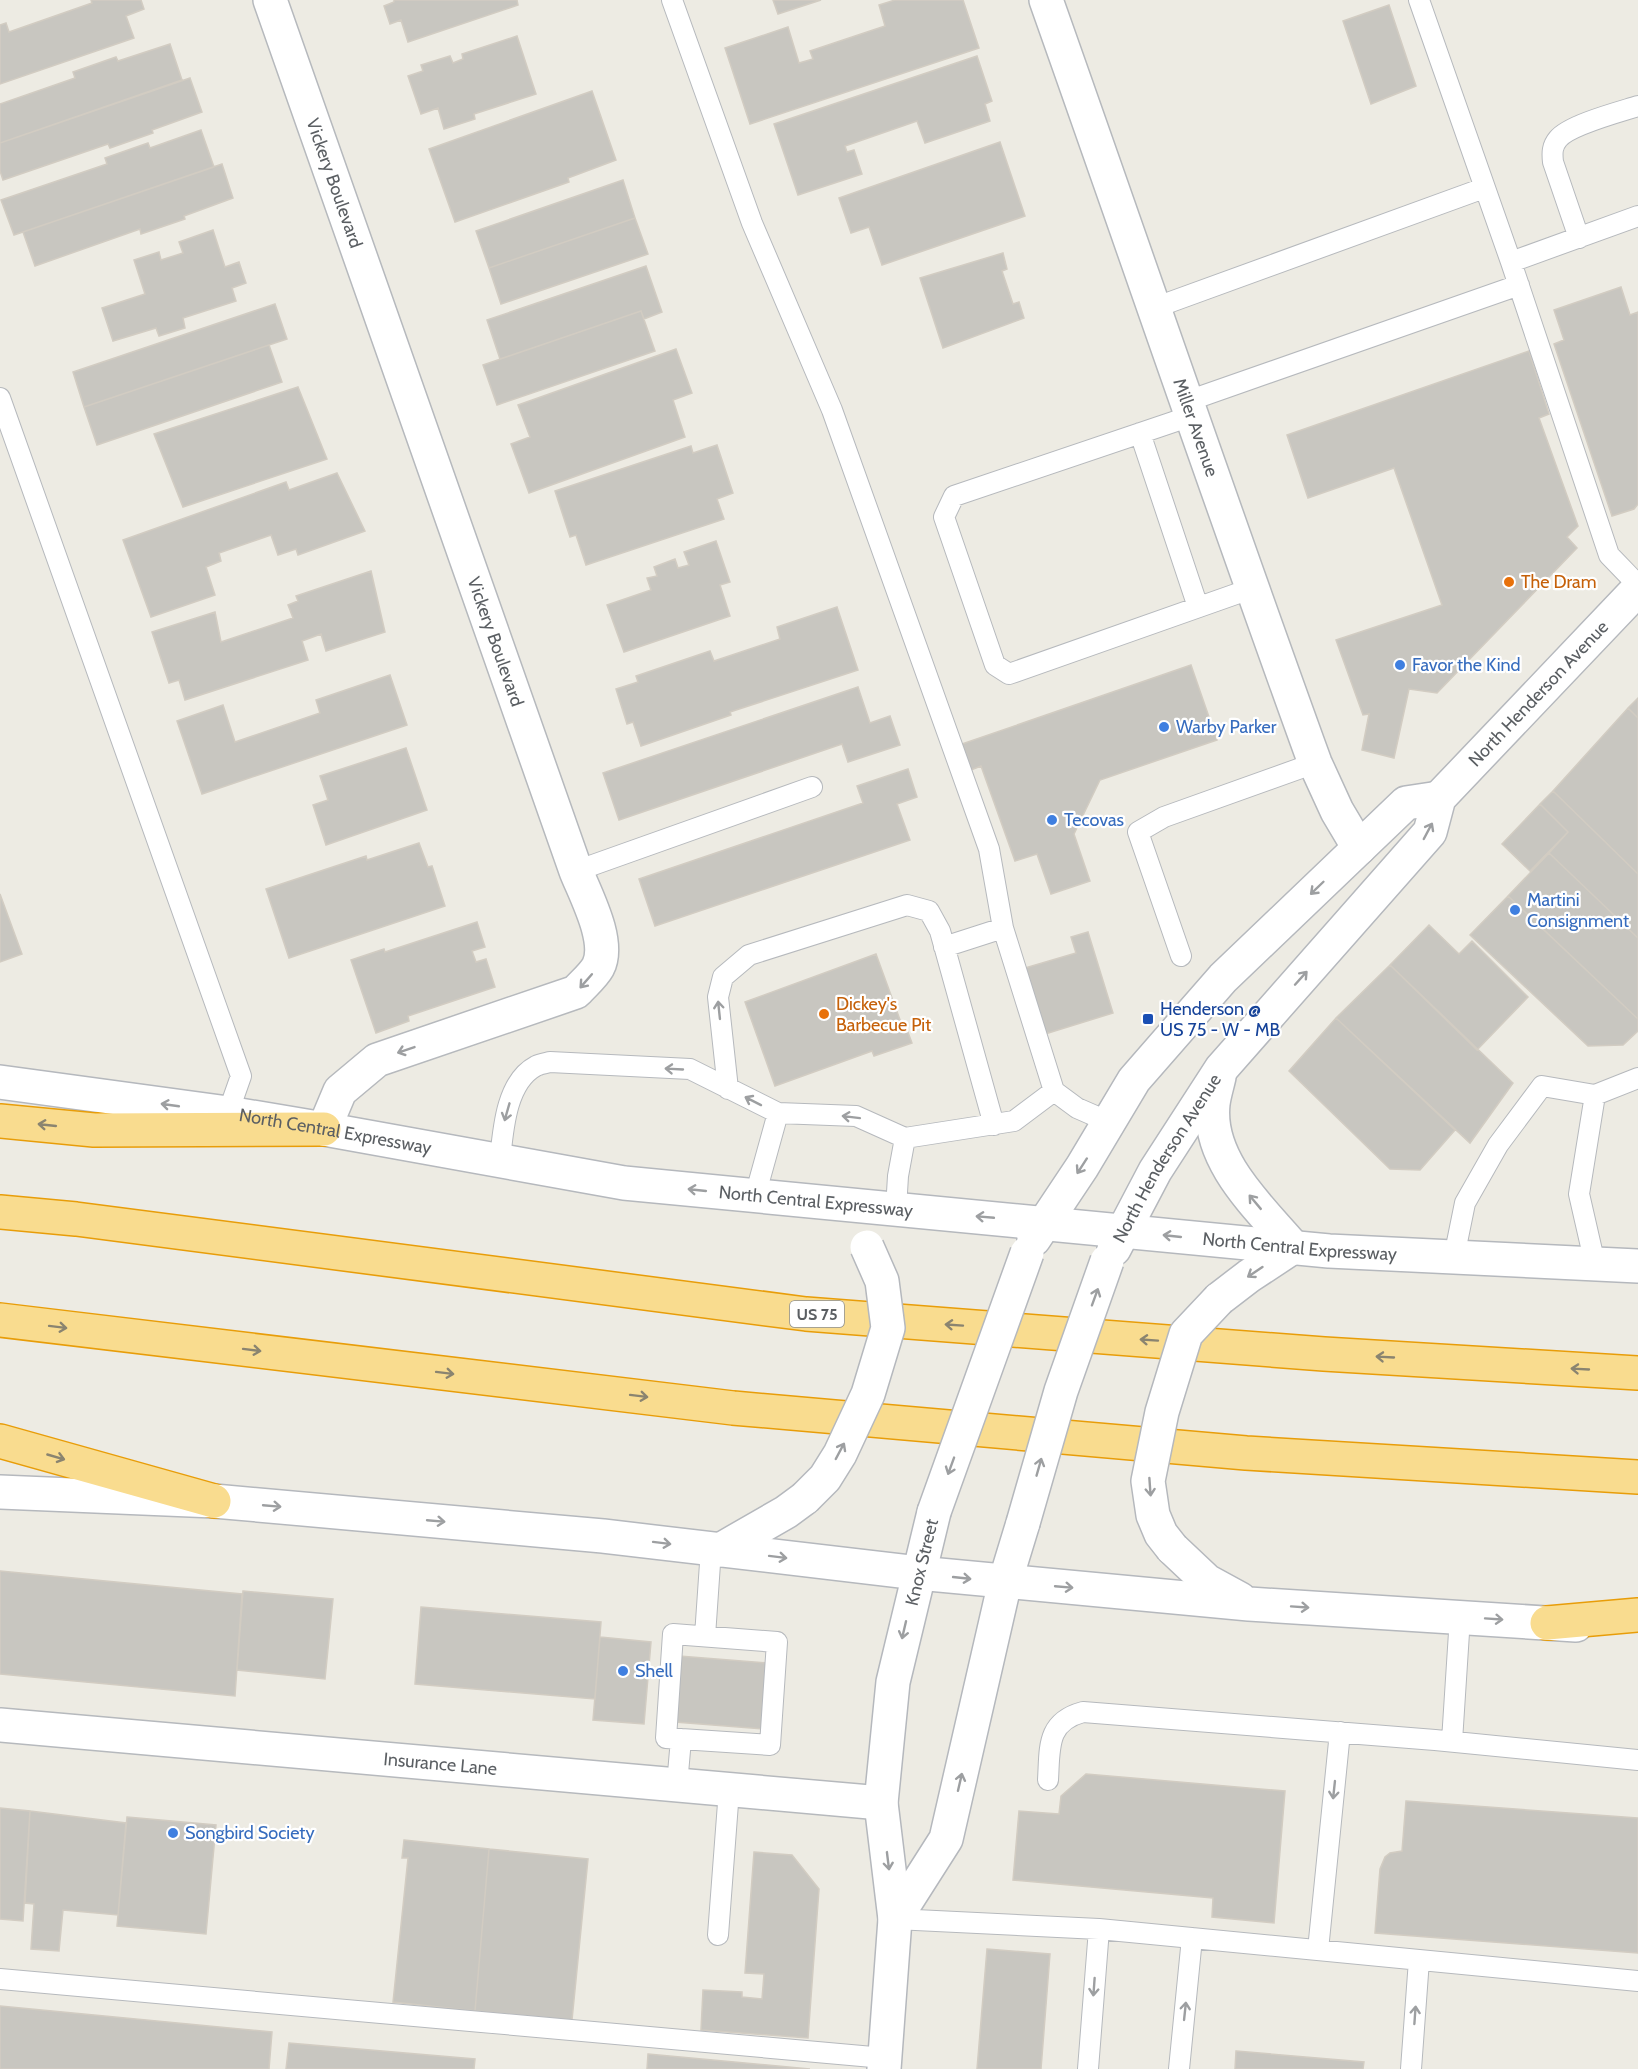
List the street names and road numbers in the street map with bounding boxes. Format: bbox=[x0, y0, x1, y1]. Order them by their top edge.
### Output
street label: Vickery Boulevard bbox=[301, 115, 367, 251]
street label: Miller Avenue bbox=[1168, 375, 1223, 480]
street label: Vickery Boulevard bbox=[463, 574, 528, 709]
street label: North Henderson Avenue bbox=[1464, 616, 1613, 771]
street label: North Henderson Avenue bbox=[1108, 1070, 1226, 1247]
street label: North Central Expressway bbox=[237, 1104, 433, 1159]
street label: North Central Expressway bbox=[718, 1181, 914, 1222]
street label: North Central Expressway bbox=[1202, 1228, 1397, 1265]
road number: US 75 bbox=[790, 1301, 844, 1327]
street label: Knox Street bbox=[901, 1517, 943, 1608]
street label: Insurance Lane bbox=[383, 1748, 498, 1780]

